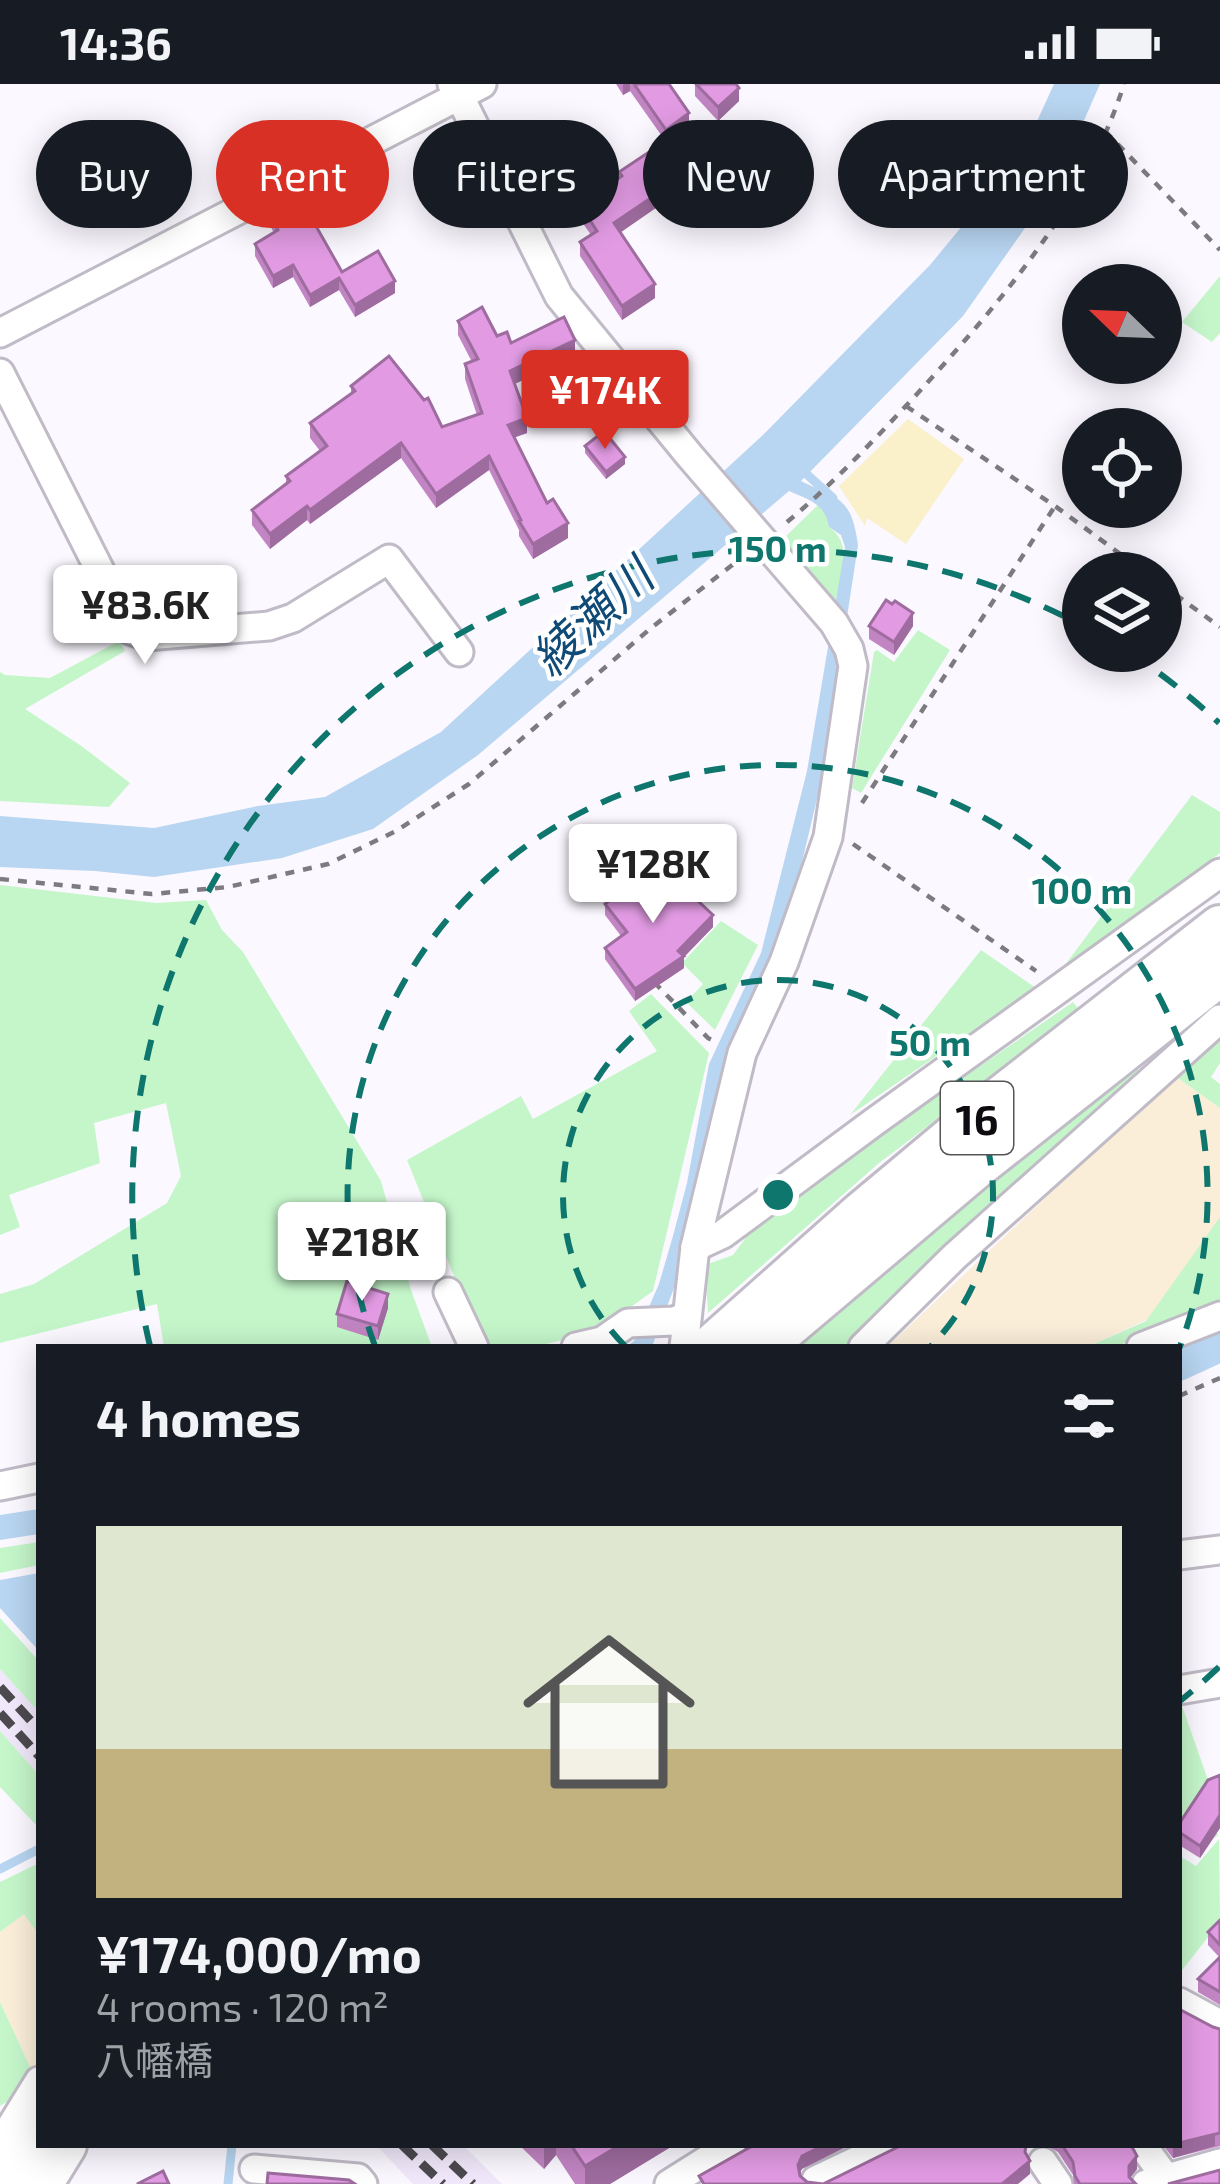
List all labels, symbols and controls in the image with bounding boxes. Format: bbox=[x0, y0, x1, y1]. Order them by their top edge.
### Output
text: 14:36 bbox=[60, 15, 172, 69]
chip: Buy bbox=[36, 120, 192, 228]
chip: Rent bbox=[216, 120, 389, 228]
chip: Filters bbox=[413, 120, 619, 228]
chip: New bbox=[643, 120, 814, 228]
chip: Apartment bbox=[838, 120, 1128, 228]
north arrow bbox=[1062, 264, 1182, 384]
map controls bbox=[1062, 264, 1182, 672]
pin: ¥174K bbox=[521, 350, 689, 452]
text: ¥174K bbox=[549, 365, 661, 412]
button: locate bbox=[1062, 408, 1182, 528]
text: 150 m bbox=[729, 526, 827, 569]
water label: 綾瀬川 bbox=[519, 542, 667, 686]
button: layers bbox=[1062, 552, 1182, 672]
pin: ¥83.6K bbox=[47, 565, 243, 667]
text: ¥83.6K bbox=[80, 580, 210, 627]
pin: ¥128K bbox=[569, 824, 737, 926]
text: ¥128K bbox=[596, 839, 710, 886]
text: 100 m bbox=[1032, 868, 1132, 911]
text: 50 m bbox=[889, 1020, 971, 1063]
road number: 16 bbox=[941, 1082, 1013, 1154]
centre of rings bbox=[757, 1174, 799, 1216]
pin: ¥218K bbox=[278, 1202, 446, 1304]
text: ¥218K bbox=[305, 1217, 419, 1264]
icon: filters bbox=[1056, 1383, 1122, 1449]
text: 4 homes bbox=[96, 1386, 301, 1447]
icon: home bbox=[501, 1604, 717, 1820]
text: ¥174,000/mo bbox=[96, 1922, 422, 1983]
text: 4 rooms · 120 m² bbox=[96, 1983, 389, 2030]
text: 八幡橋 bbox=[96, 2036, 213, 2083]

